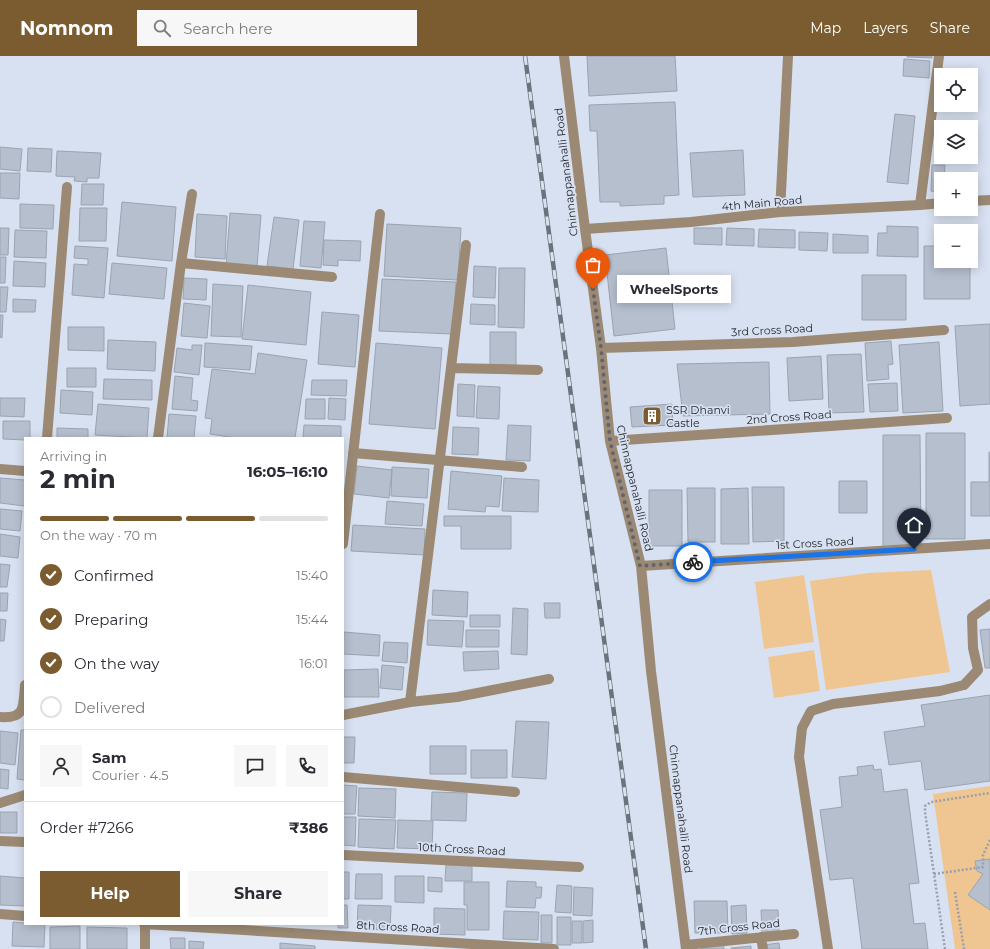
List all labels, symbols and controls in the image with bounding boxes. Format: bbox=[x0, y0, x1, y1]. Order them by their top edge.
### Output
search box bbox=[137, 10, 417, 46]
text: Nomnom bbox=[20, 17, 113, 40]
icon: search bbox=[151, 17, 173, 39]
text: Search here bbox=[183, 19, 273, 38]
text: Map bbox=[810, 19, 841, 37]
text: Layers bbox=[863, 19, 908, 37]
text: Share bbox=[930, 19, 970, 37]
map controls bbox=[934, 68, 978, 268]
button: locate bbox=[934, 68, 978, 112]
street label: Chinnappanahalli Road bbox=[551, 107, 581, 237]
button: layers bbox=[934, 120, 978, 164]
button: + bbox=[934, 172, 978, 216]
street label: 4th Main Road bbox=[721, 192, 803, 214]
button: − bbox=[934, 224, 978, 268]
pin bbox=[576, 248, 610, 289]
icon: bag bbox=[582, 254, 604, 276]
callout: WheelSports bbox=[617, 275, 731, 303]
text: WheelSports bbox=[630, 281, 718, 297]
street label: 3rd Cross Road bbox=[731, 321, 813, 339]
place label: SSR Dhanvi Castle bbox=[666, 403, 730, 430]
building icon: SSR Dhanvi Castle bbox=[641, 405, 663, 427]
street label: 2nd Cross Road bbox=[746, 407, 832, 427]
street label: Chinnappanahalli Road bbox=[614, 423, 656, 553]
text: Arriving in bbox=[40, 448, 107, 464]
text: 16:05–16:10 bbox=[247, 462, 328, 481]
text: 2 min bbox=[40, 463, 116, 495]
pin bbox=[897, 508, 931, 549]
icon: home bbox=[903, 514, 925, 536]
text: On the way · 70 m bbox=[40, 527, 157, 543]
street label: 1st Cross Road bbox=[776, 534, 854, 552]
courier bbox=[673, 542, 713, 582]
icon: bike bbox=[682, 551, 704, 573]
icon: check bbox=[40, 564, 62, 586]
text: Confirmed bbox=[74, 566, 154, 585]
text: 15:40 bbox=[296, 567, 328, 583]
icon: check bbox=[40, 608, 62, 630]
text: Preparing bbox=[74, 610, 149, 629]
text: 15:44 bbox=[296, 611, 328, 627]
icon: check bbox=[40, 652, 62, 674]
text: On the way bbox=[74, 654, 159, 673]
text: 16:01 bbox=[299, 655, 328, 671]
text: Delivered bbox=[74, 698, 146, 717]
street label: Chinnappanahalli Road bbox=[666, 744, 696, 874]
button: person bbox=[40, 745, 82, 787]
button: chat bbox=[234, 745, 276, 787]
button: phone bbox=[286, 745, 328, 787]
text: Sam bbox=[92, 748, 127, 767]
text: Courier · 4.5 bbox=[92, 767, 169, 783]
text: Order #7266 bbox=[40, 818, 134, 837]
text: ₹386 bbox=[289, 818, 328, 837]
street label: 10th Cross Road bbox=[418, 840, 506, 858]
button: Help bbox=[40, 871, 180, 917]
button: Share bbox=[188, 871, 328, 917]
street label: 7th Cross Road bbox=[697, 916, 781, 938]
street label: 8th Cross Road bbox=[356, 918, 440, 936]

